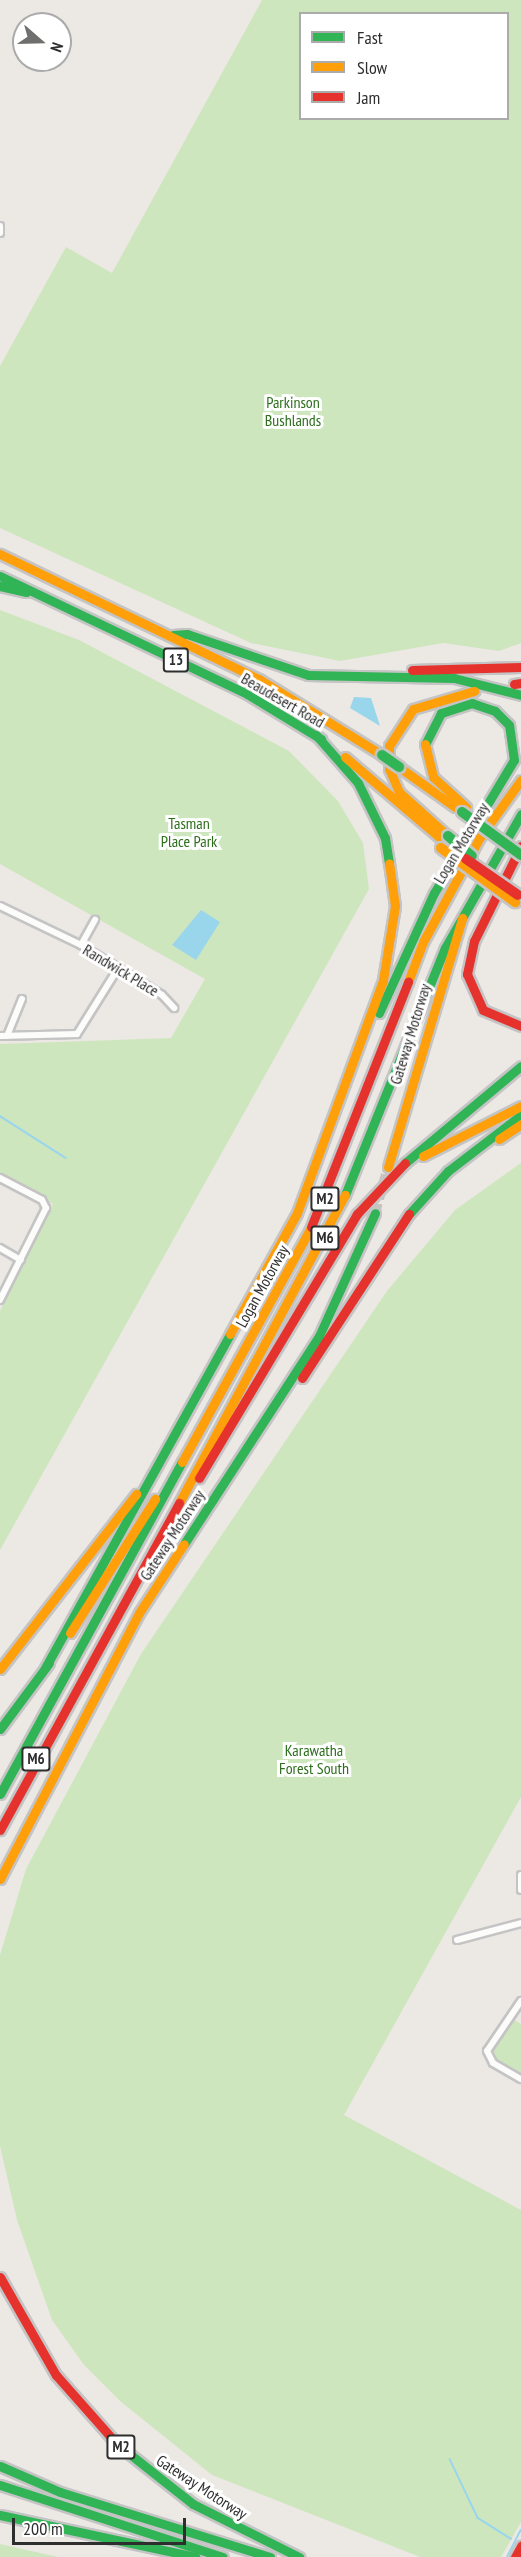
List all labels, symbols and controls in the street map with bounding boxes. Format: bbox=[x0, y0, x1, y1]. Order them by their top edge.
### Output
north arrow bbox=[12, 12, 72, 72]
legend bbox=[299, 12, 509, 120]
text: Fast bbox=[357, 26, 383, 49]
text: N bbox=[46, 40, 68, 55]
text: Slow bbox=[357, 56, 387, 79]
text: Jam bbox=[357, 86, 380, 109]
park label: Parkinson Bushlands bbox=[265, 392, 321, 430]
road number: 13 bbox=[162, 648, 190, 672]
street label: Beaudesert Road bbox=[238, 668, 328, 732]
street label: Logan Motorway bbox=[429, 799, 493, 887]
park label: Tasman Place Park bbox=[161, 813, 217, 851]
street label: Randwick Place bbox=[79, 940, 163, 1000]
street label: Gateway Motorway bbox=[385, 981, 435, 1087]
road number: M2 bbox=[310, 1187, 340, 1211]
road number: M6 bbox=[310, 1226, 340, 1250]
street label: Logan Motorway bbox=[232, 1242, 292, 1330]
street label: Gateway Motorway bbox=[135, 1486, 209, 1584]
park label: Karawatha Forest South bbox=[279, 1740, 349, 1778]
road number: M6 bbox=[21, 1747, 51, 1771]
road number: M2 bbox=[106, 2435, 136, 2459]
street label: Gateway Motorway bbox=[153, 2450, 251, 2524]
scale bar bbox=[15, 2506, 189, 2544]
text: 200 m bbox=[23, 2517, 63, 2540]

